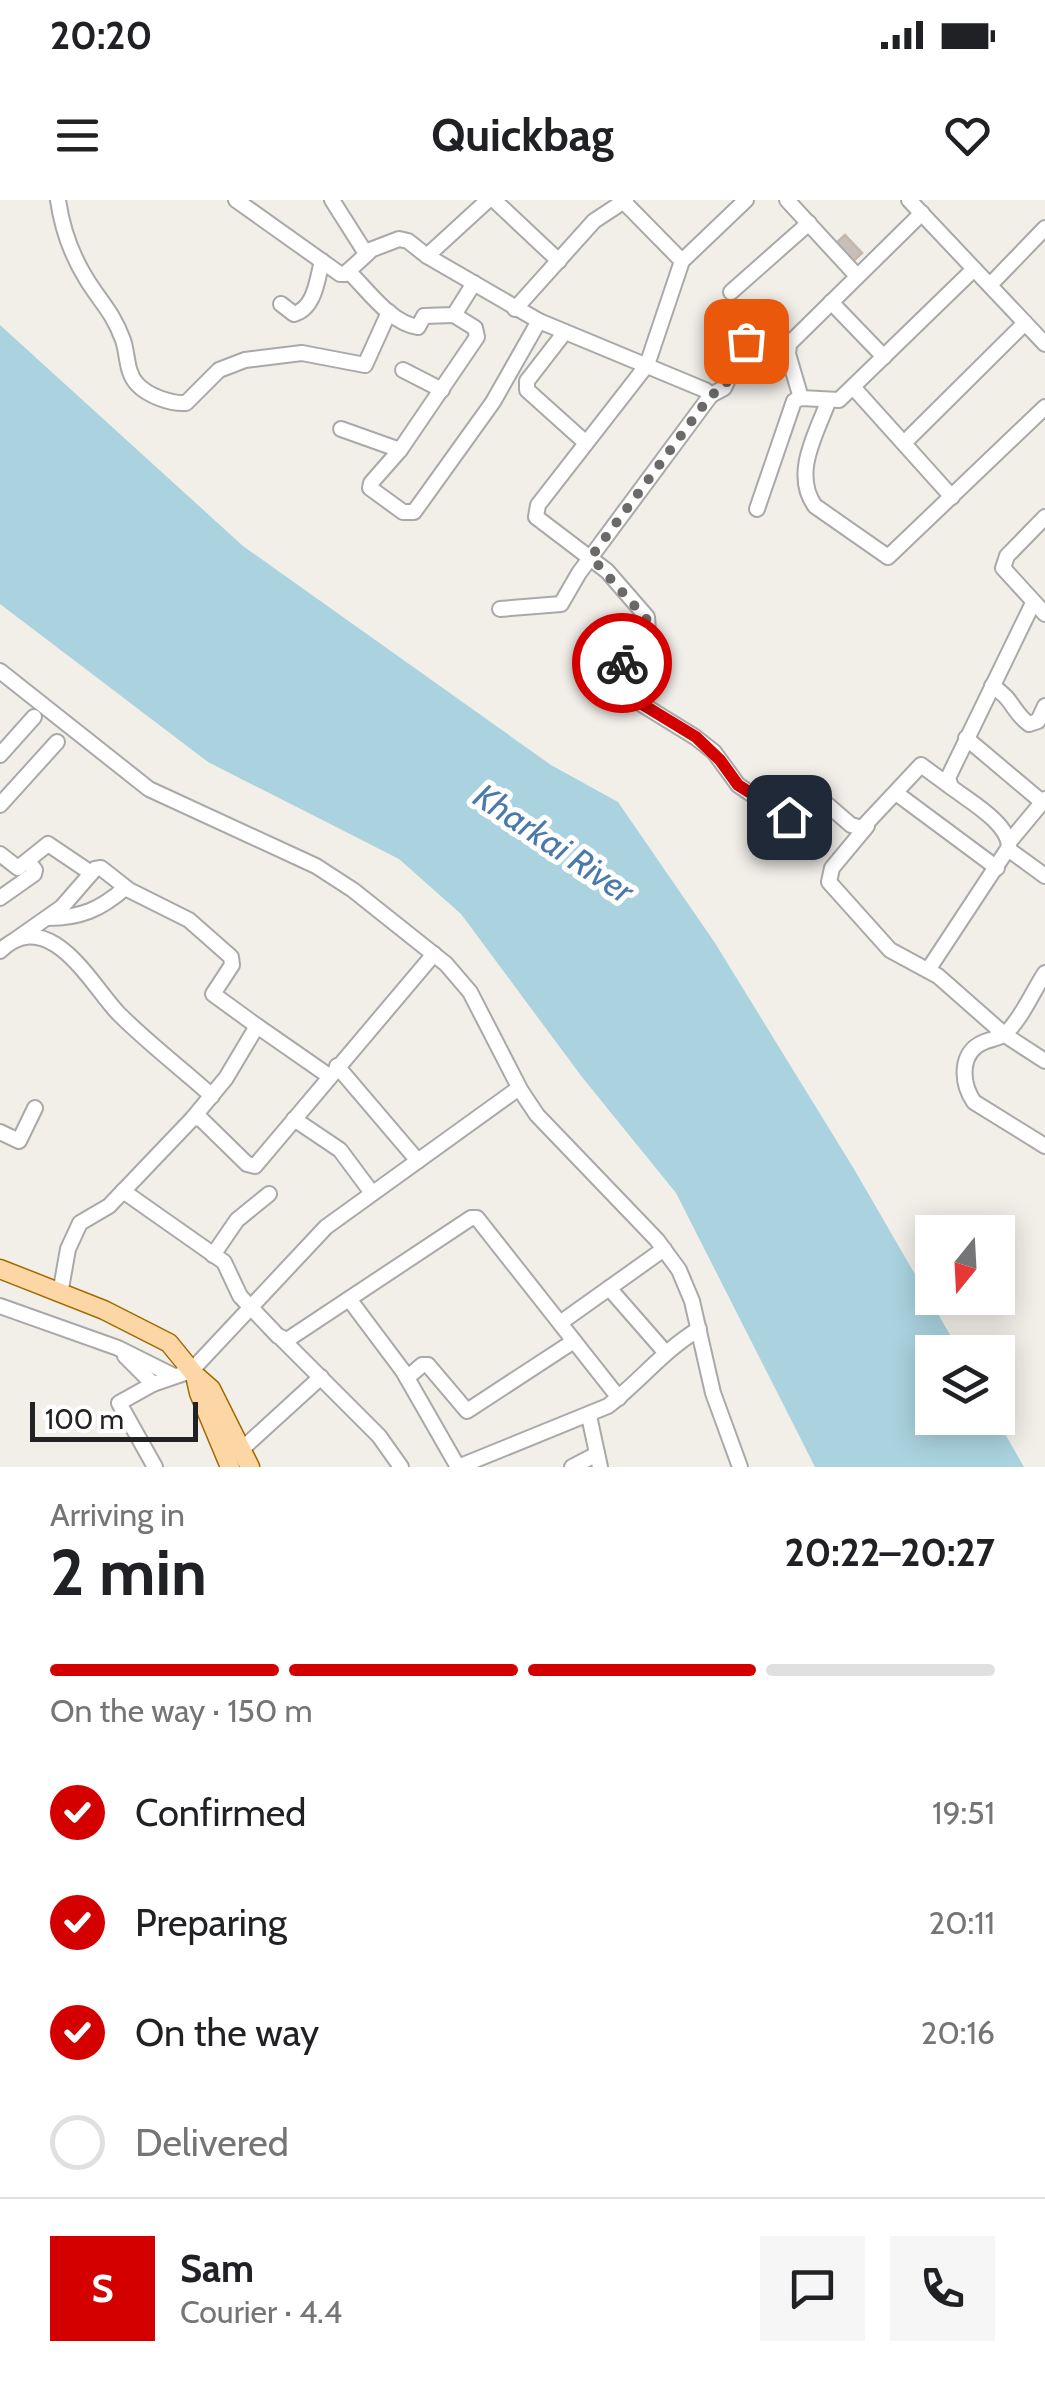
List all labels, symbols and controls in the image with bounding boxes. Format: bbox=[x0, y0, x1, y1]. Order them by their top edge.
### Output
text: 20:20 bbox=[50, 12, 152, 59]
icon: menu bbox=[50, 108, 105, 163]
text: Quickbag bbox=[431, 108, 614, 162]
icon: heart bbox=[940, 108, 995, 163]
pin bbox=[704, 299, 789, 384]
icon: bag bbox=[719, 314, 774, 369]
courier bbox=[572, 613, 672, 713]
icon: bike bbox=[595, 636, 650, 691]
water label: Kharkai River bbox=[466, 774, 643, 913]
pin bbox=[747, 775, 832, 860]
icon: home bbox=[762, 790, 817, 845]
north arrow bbox=[915, 1215, 1015, 1315]
map controls bbox=[915, 1215, 1015, 1435]
button: layers bbox=[915, 1335, 1015, 1435]
scale bar bbox=[30, 1397, 198, 1442]
text: 100 m bbox=[45, 1402, 124, 1436]
text: Arriving in bbox=[50, 1495, 185, 1534]
text: 20:22–20:27 bbox=[784, 1529, 995, 1576]
text: 2 min bbox=[50, 1532, 207, 1611]
text: On the way · 150 m bbox=[50, 1691, 313, 1730]
icon: check bbox=[50, 1785, 105, 1840]
text: Confirmed bbox=[135, 1789, 306, 1836]
text: 19:51 bbox=[932, 1793, 995, 1832]
icon: check bbox=[50, 1895, 105, 1950]
text: Preparing bbox=[135, 1899, 287, 1946]
text: 20:11 bbox=[928, 1903, 995, 1942]
icon: check bbox=[50, 2005, 105, 2060]
text: On the way bbox=[135, 2009, 319, 2056]
text: 20:16 bbox=[921, 2013, 995, 2052]
text: Delivered bbox=[135, 2119, 289, 2166]
button: chat bbox=[760, 2236, 865, 2341]
button: phone bbox=[890, 2236, 995, 2341]
text: Sam bbox=[180, 2245, 254, 2292]
text: S bbox=[91, 2265, 114, 2312]
text: Courier · 4.4 bbox=[180, 2292, 342, 2331]

